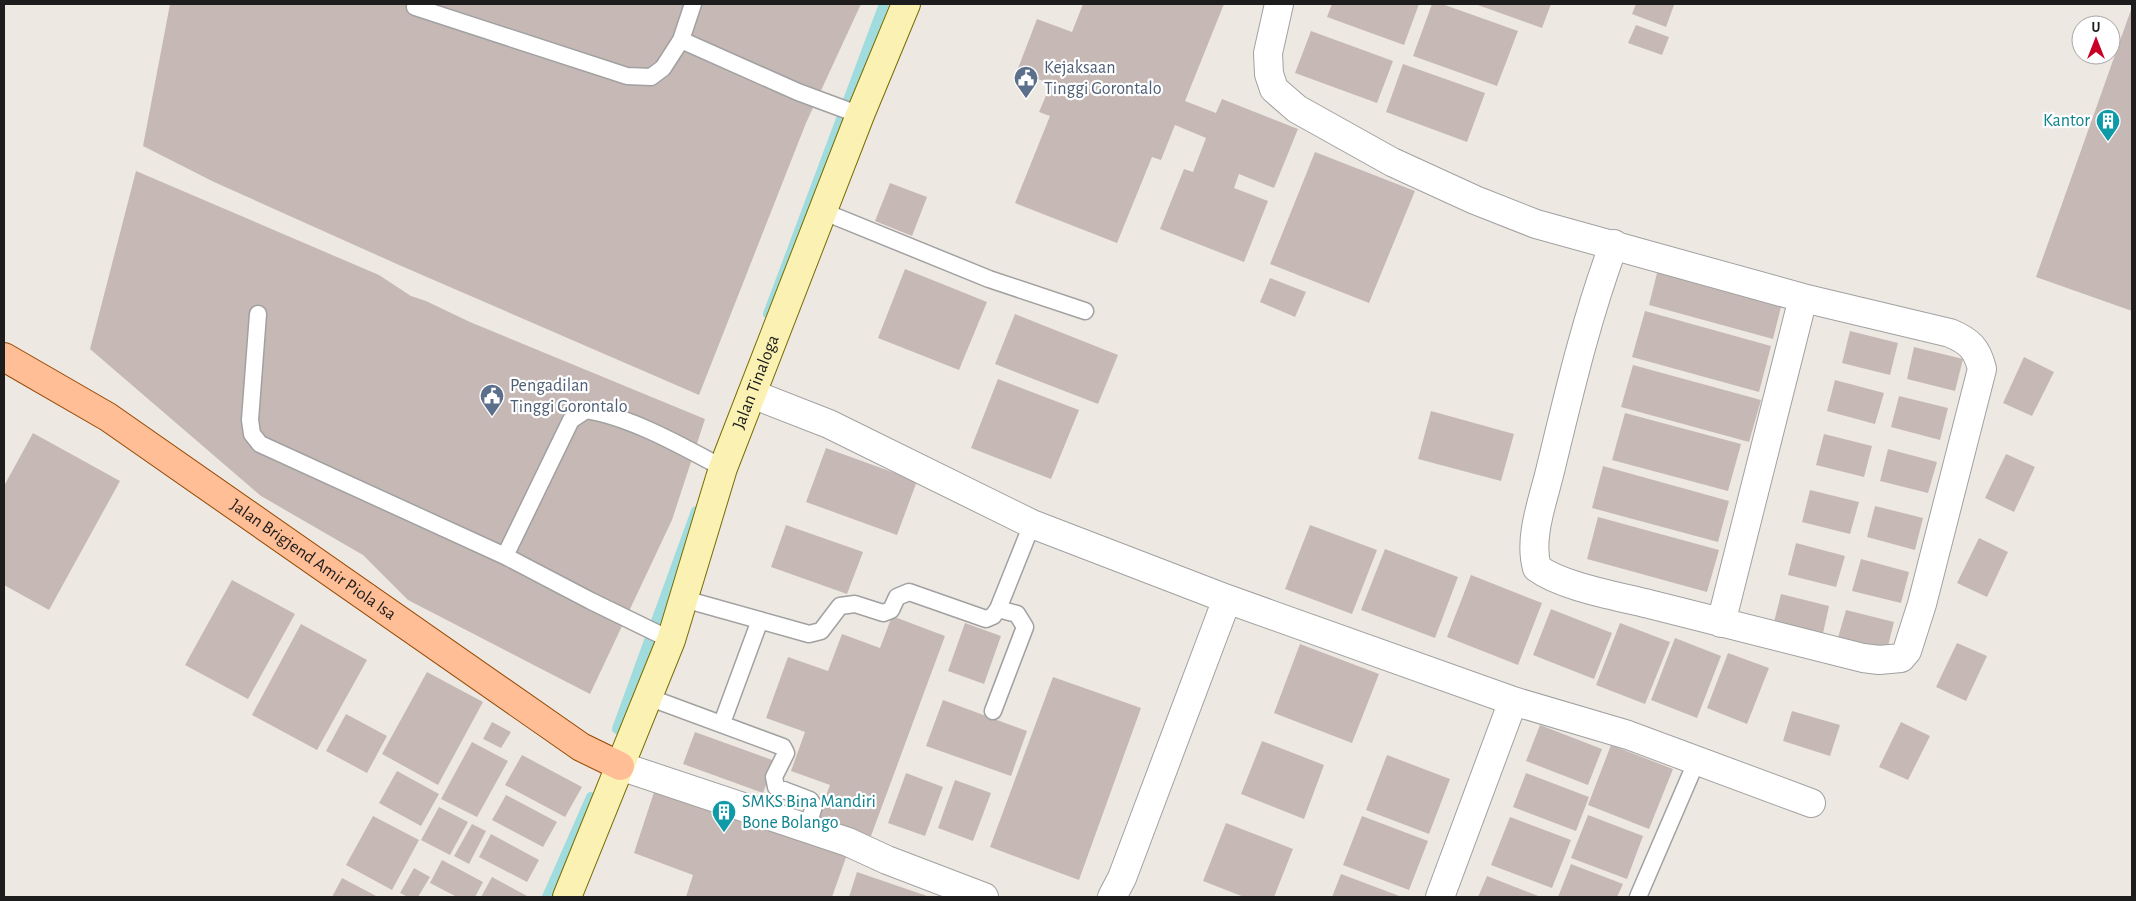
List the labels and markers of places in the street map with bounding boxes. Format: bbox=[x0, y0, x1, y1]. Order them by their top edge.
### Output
place label: Kejaksaan Tinggi Gorontalo bbox=[1044, 59, 1162, 98]
public building icon: Kejaksaan Tinggi Gorontalo bbox=[1013, 65, 1039, 99]
building icon: Kantor bbox=[2095, 108, 2121, 142]
place label: Kantor bbox=[2043, 112, 2090, 130]
place label: Pengadilan Tinggi Gorontalo bbox=[510, 377, 628, 416]
public building icon: Pengadilan Tinggi Gorontalo bbox=[479, 383, 505, 417]
place label: SMKS Bina Mandiri Bone Bolango bbox=[742, 793, 876, 832]
building icon: SMKS Bina Mandiri Bone Bolango bbox=[711, 799, 737, 833]

